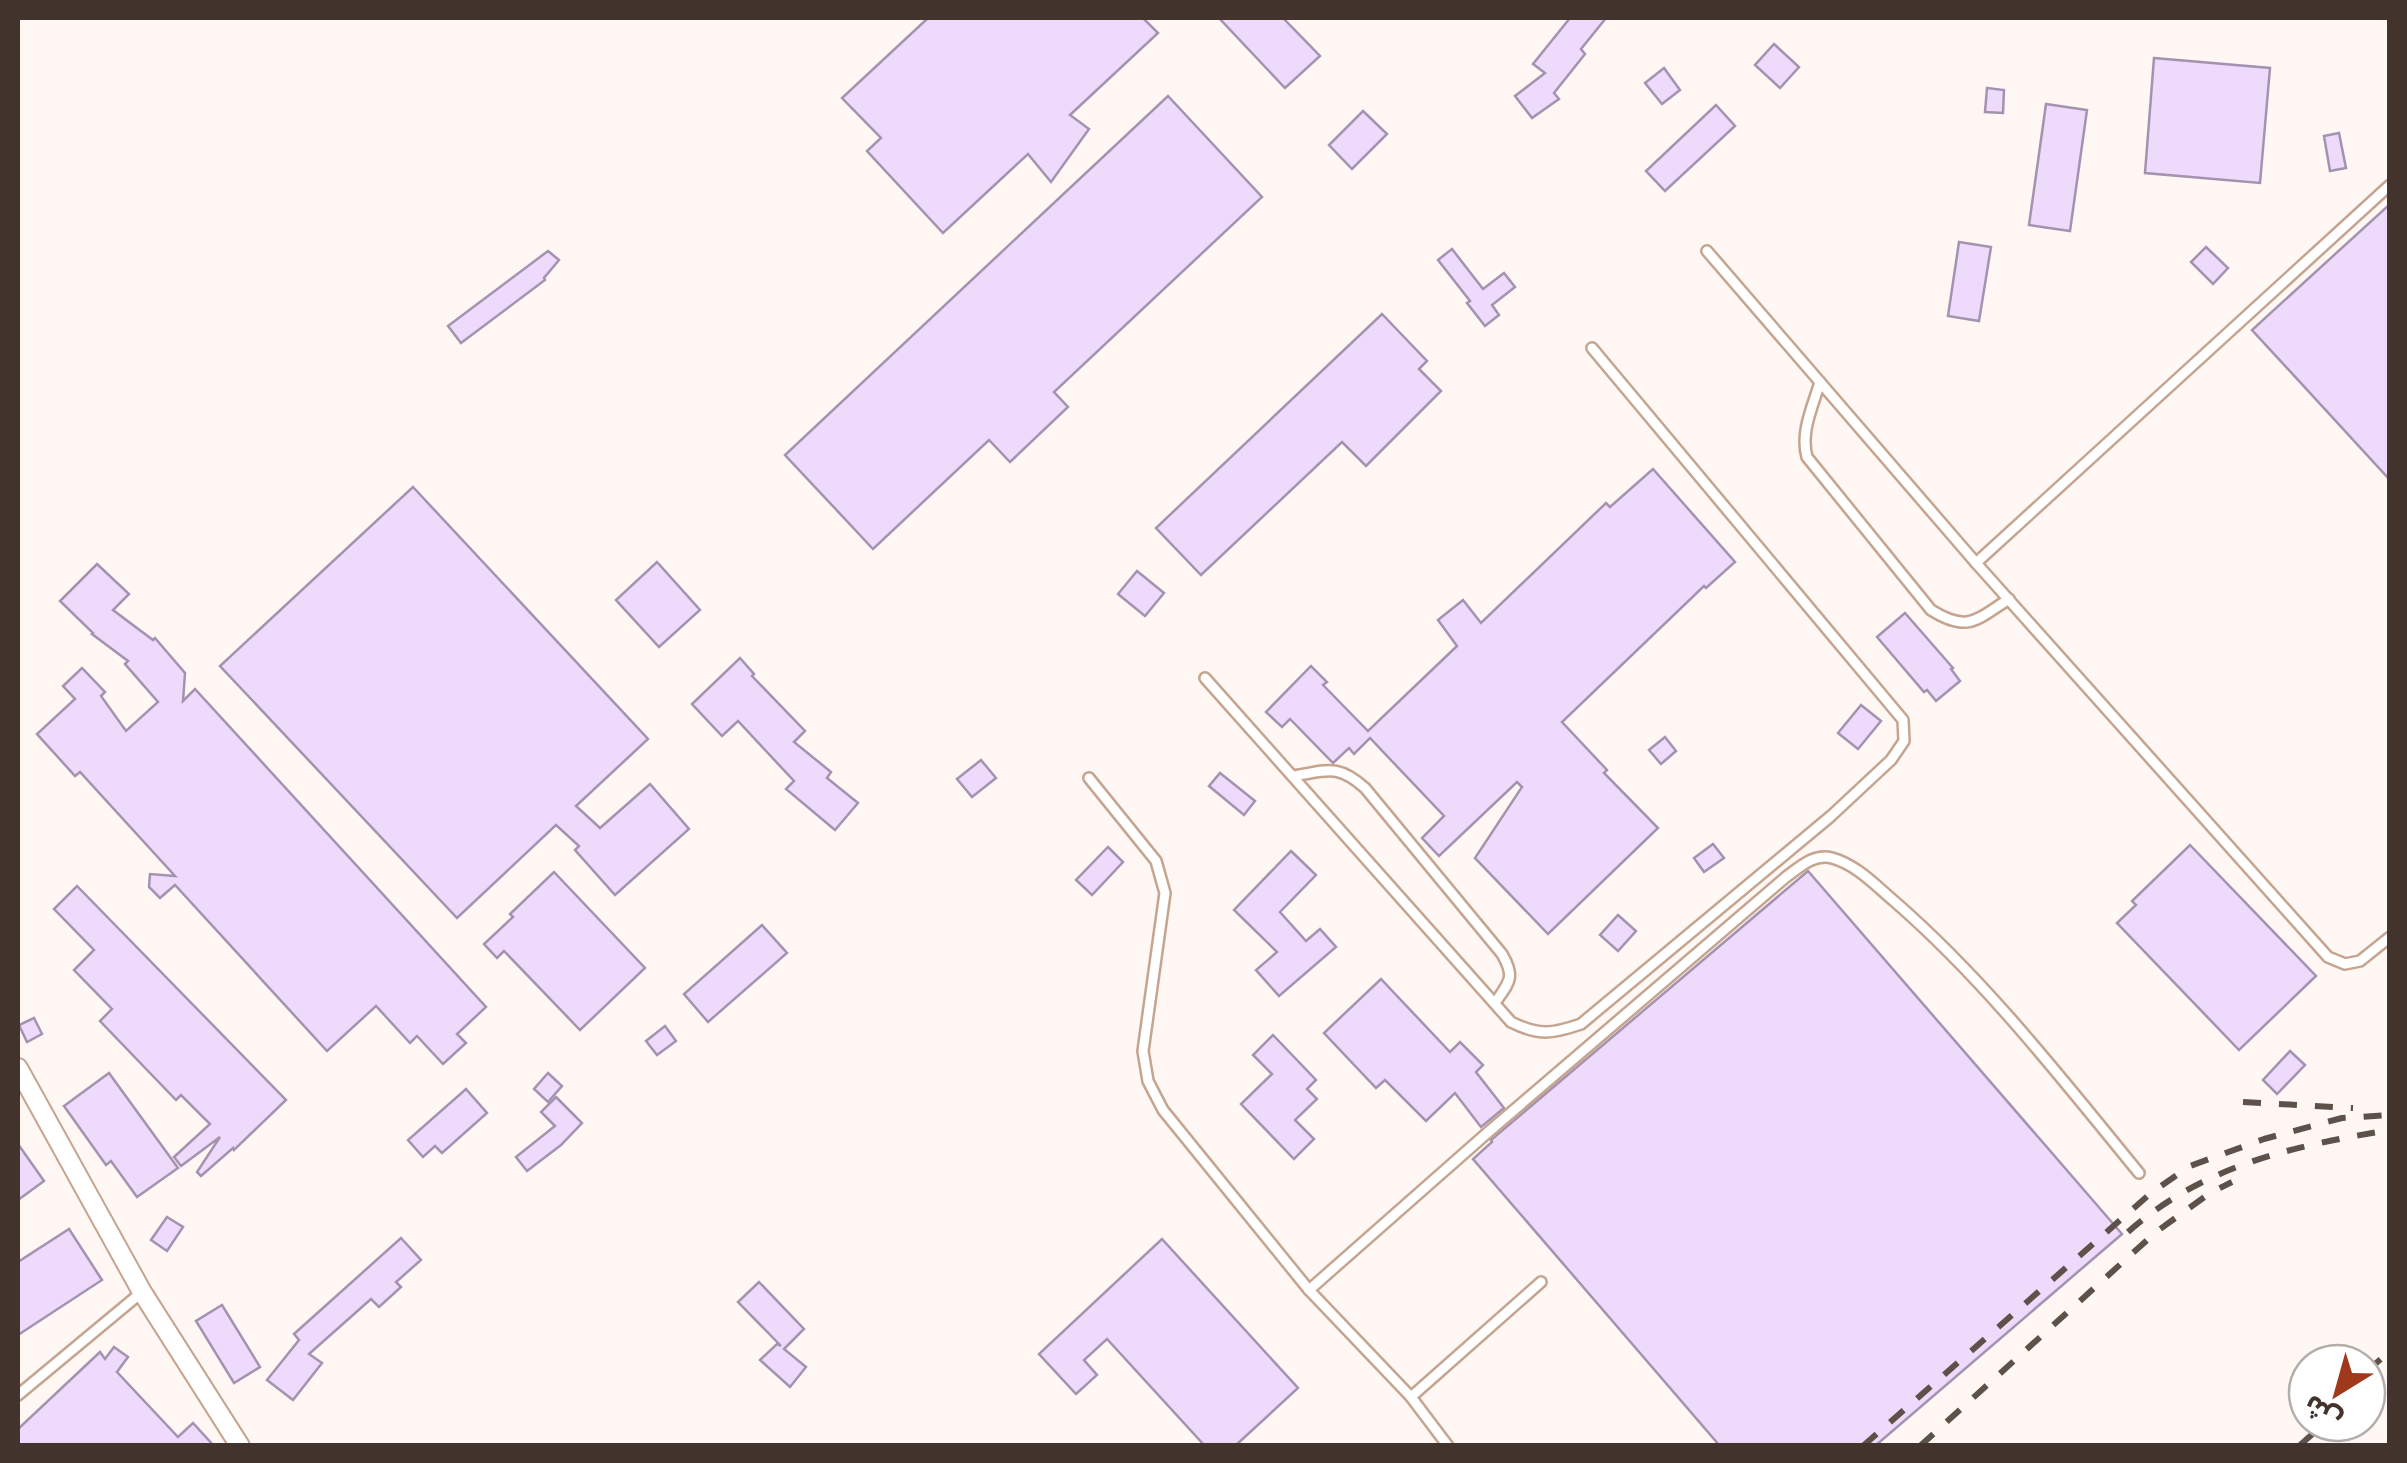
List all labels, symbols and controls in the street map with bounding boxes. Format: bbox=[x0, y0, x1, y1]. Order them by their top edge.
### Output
north arrow bbox=[2287, 1343, 2387, 1443]
text: ش bbox=[2297, 1388, 2348, 1437]

